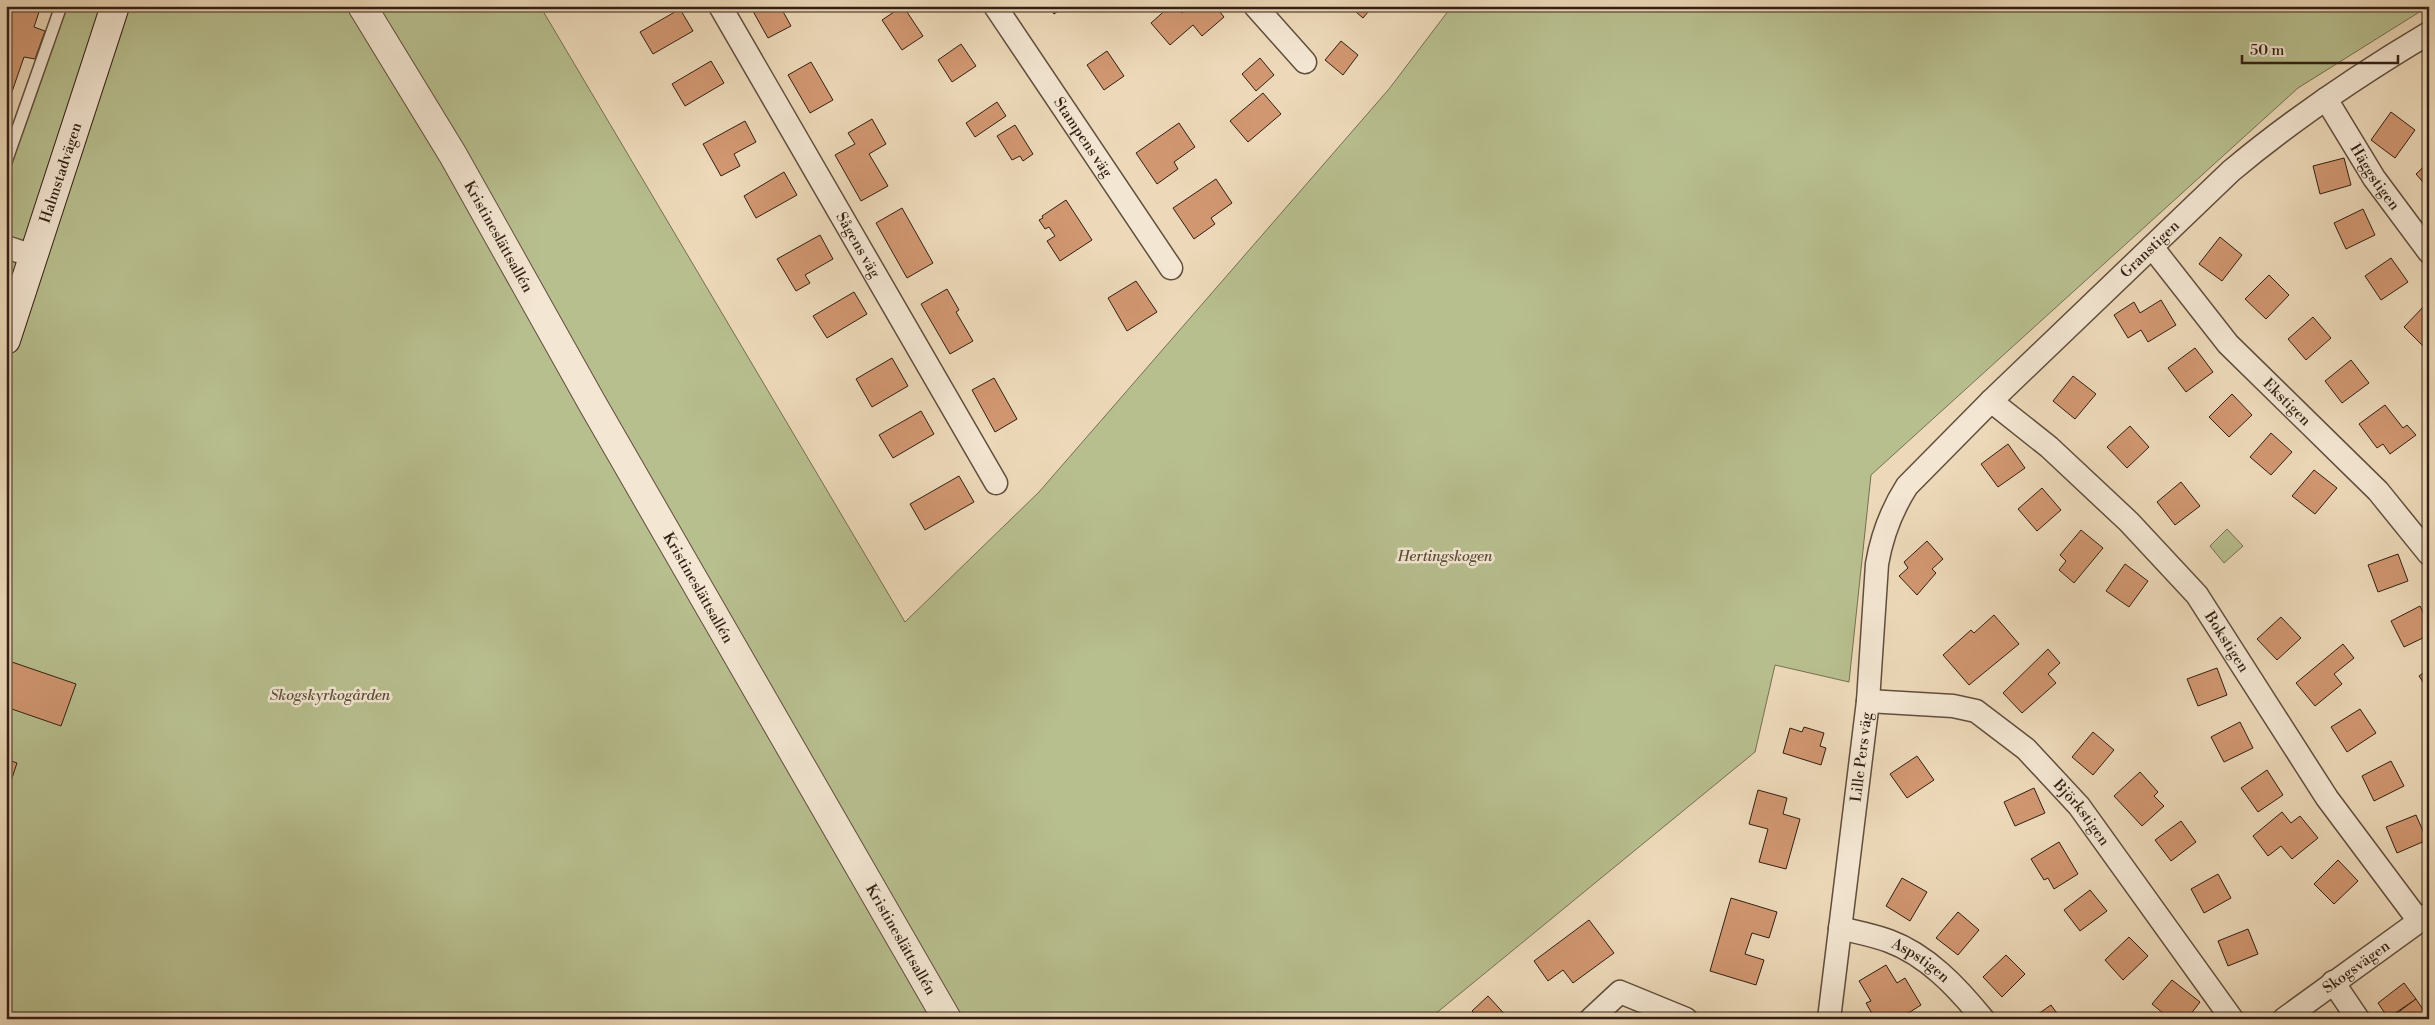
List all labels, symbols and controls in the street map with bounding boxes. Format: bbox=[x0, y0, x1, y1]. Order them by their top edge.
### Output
scale bar bbox=[2242, 32, 2399, 64]
text: 50 m bbox=[2250, 41, 2284, 60]
street label: Stampens väg bbox=[1049, 94, 1117, 181]
street label: Halmstadvägen bbox=[36, 120, 86, 226]
street label: Häggstigen bbox=[2345, 140, 2404, 214]
street label: Kristineslättsallén bbox=[459, 178, 537, 296]
street label: Sågens väg bbox=[831, 209, 884, 282]
street label: Granstigen bbox=[2116, 216, 2184, 282]
street label: Ekstigen bbox=[2259, 375, 2315, 430]
street label: Kristineslättsallén bbox=[659, 529, 737, 647]
park label: Hertingskogen bbox=[1397, 547, 1493, 566]
street label: Bokstigen bbox=[2200, 607, 2253, 676]
park label: Skogskyrkogården bbox=[270, 686, 391, 705]
street label: Lille Pers väg bbox=[1847, 711, 1877, 803]
street label: Björkstigen bbox=[2048, 775, 2114, 850]
street label: Kristineslättsallén bbox=[861, 881, 940, 999]
street label: Aspstigen bbox=[1888, 934, 1954, 987]
street label: Skogsvägen bbox=[2319, 936, 2394, 998]

